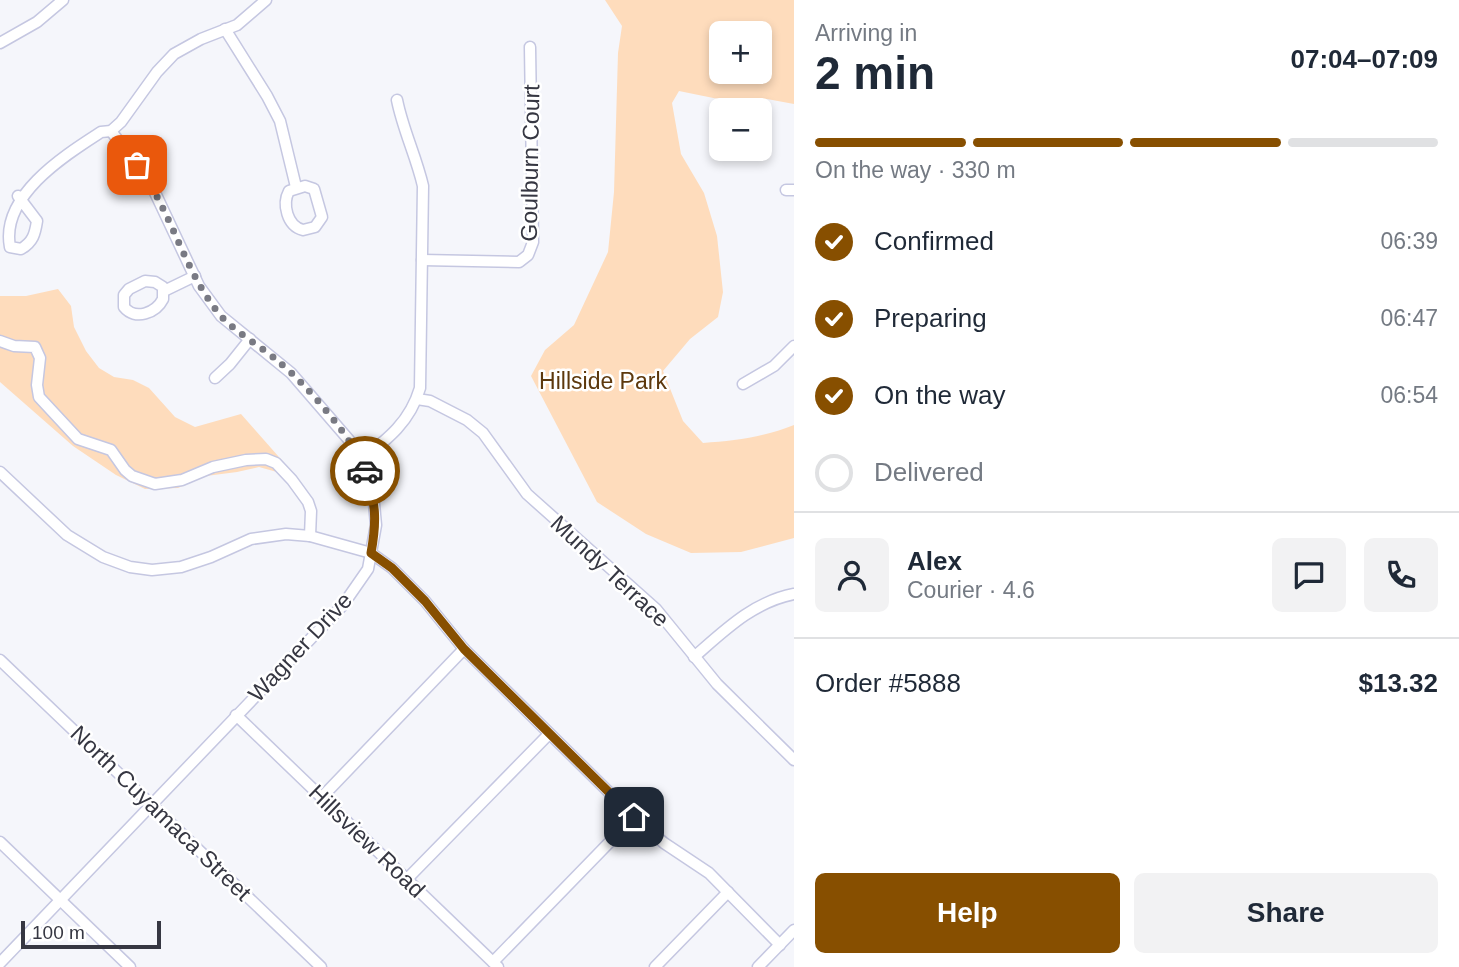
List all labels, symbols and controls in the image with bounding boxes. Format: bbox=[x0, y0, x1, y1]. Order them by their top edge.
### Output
text: Arriving in bbox=[815, 20, 917, 46]
map controls bbox=[709, 21, 772, 161]
button: + bbox=[709, 21, 772, 84]
text: 07:04–07:09 bbox=[1291, 44, 1438, 74]
text: 2 min bbox=[815, 47, 935, 99]
street label: Goulburn Court bbox=[516, 84, 544, 242]
button: − bbox=[709, 98, 772, 161]
pin bbox=[107, 135, 167, 195]
icon: bag bbox=[118, 146, 156, 184]
text: On the way · 330 m bbox=[815, 157, 1016, 183]
icon: check bbox=[815, 223, 853, 261]
text: Confirmed bbox=[874, 226, 994, 256]
text: 06:39 bbox=[1380, 228, 1438, 254]
icon: check bbox=[815, 300, 853, 338]
text: Preparing bbox=[874, 303, 987, 333]
text: 06:47 bbox=[1380, 305, 1438, 331]
park label: Hillside Park bbox=[539, 368, 667, 394]
icon: check bbox=[815, 377, 853, 415]
text: On the way bbox=[874, 380, 1006, 410]
text: 06:54 bbox=[1380, 382, 1438, 408]
courier bbox=[330, 436, 400, 506]
icon: car bbox=[346, 452, 384, 490]
text: Delivered bbox=[874, 457, 984, 487]
street label: Mundy Terrace bbox=[546, 510, 674, 632]
button: person bbox=[815, 538, 889, 612]
button: chat bbox=[1272, 538, 1346, 612]
button: phone bbox=[1364, 538, 1438, 612]
text: Alex bbox=[907, 546, 962, 576]
text: Courier · 4.6 bbox=[907, 577, 1035, 603]
street label: Wagner Drive bbox=[243, 587, 357, 707]
text: Order #5888 bbox=[815, 668, 961, 698]
text: $13.32 bbox=[1358, 668, 1438, 698]
street label: North Cuyamaca Street bbox=[66, 720, 257, 906]
street label: Hillsview Road bbox=[304, 779, 430, 903]
pin bbox=[604, 787, 664, 847]
icon: home bbox=[615, 798, 653, 836]
button: Help bbox=[815, 873, 1120, 953]
button: Share bbox=[1134, 873, 1438, 953]
scale bar bbox=[21, 918, 161, 950]
text: 100 m bbox=[32, 922, 85, 943]

